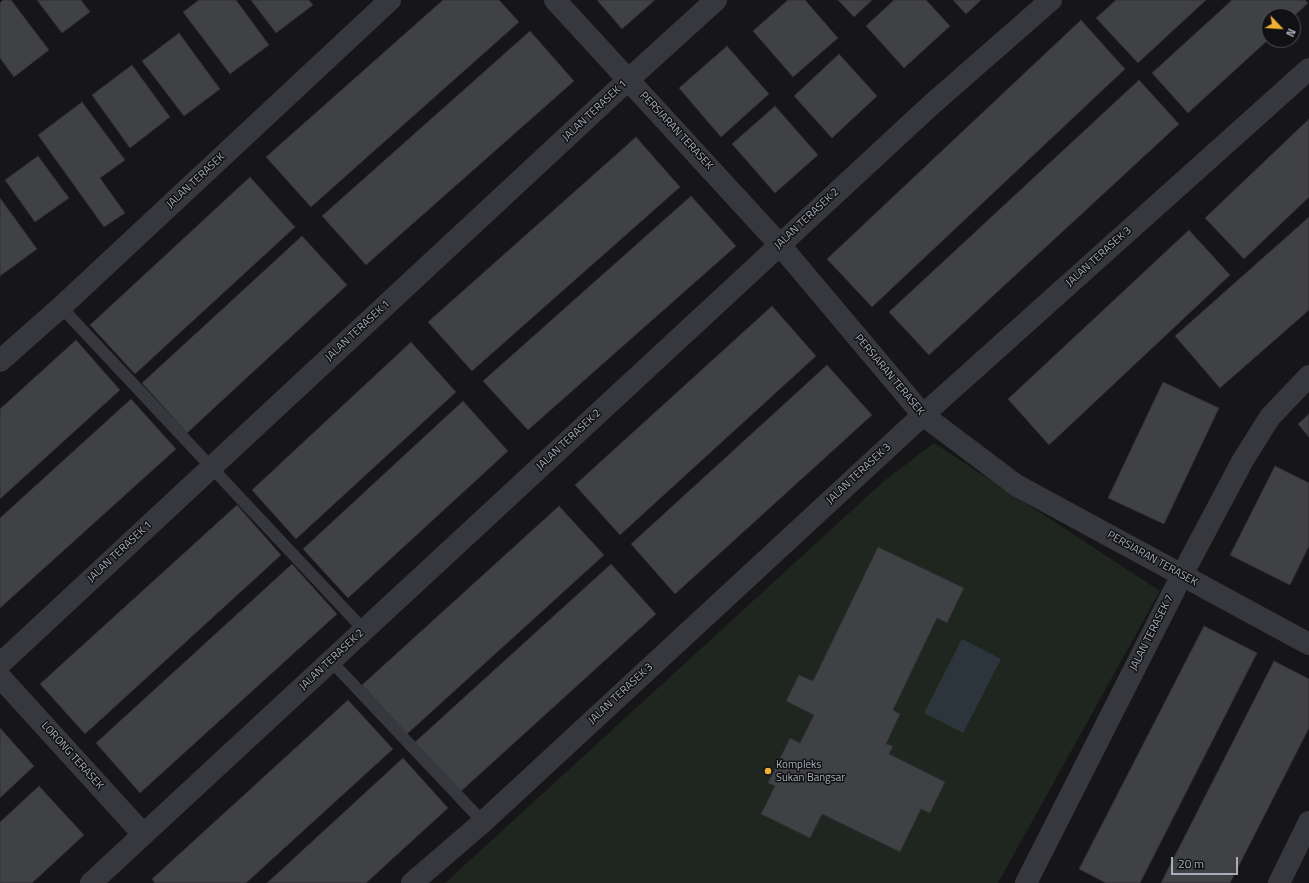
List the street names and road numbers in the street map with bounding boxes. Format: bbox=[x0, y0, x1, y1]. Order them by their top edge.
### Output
street label: JALAN TERASEK 1 bbox=[560, 78, 630, 144]
street label: PERSIARAN TERASEK bbox=[637, 90, 715, 172]
street label: JALAN TERASEK bbox=[164, 151, 228, 211]
street label: JALAN TERASEK 2 bbox=[772, 186, 842, 252]
street label: JALAN TERASEK 3 bbox=[1064, 224, 1134, 290]
street label: JALAN TERASEK 1 bbox=[323, 298, 393, 364]
street label: PERSIARAN TERASEK bbox=[851, 332, 927, 418]
street label: JALAN TERASEK 2 bbox=[534, 407, 604, 473]
street label: JALAN TERASEK 3 bbox=[824, 441, 894, 507]
street label: JALAN TERASEK 1 bbox=[85, 519, 155, 585]
street label: PERSIARAN TERASEK bbox=[1105, 529, 1199, 589]
street label: JALAN TERASEK 7 bbox=[1127, 593, 1177, 673]
street label: JALAN TERASEK 2 bbox=[297, 627, 367, 693]
street label: JALAN TERASEK 3 bbox=[586, 661, 656, 727]
street label: LORONG TERASEK bbox=[38, 720, 106, 792]

